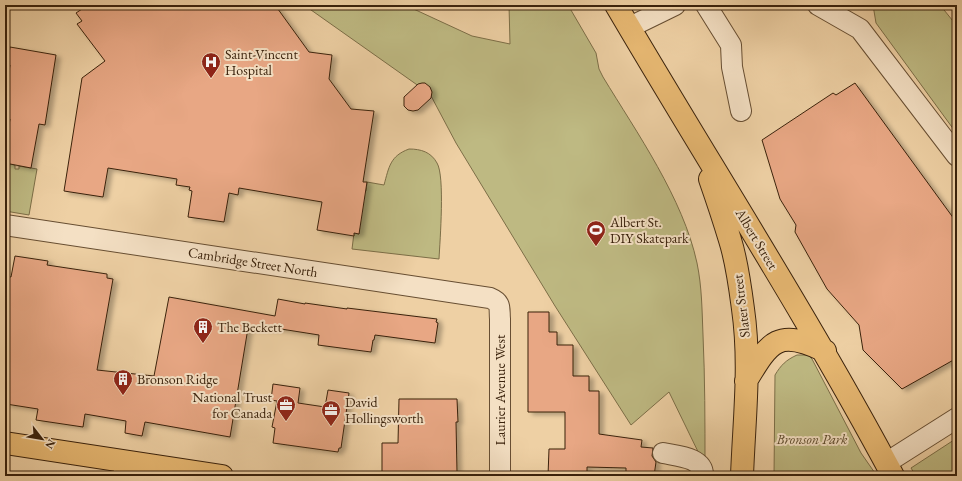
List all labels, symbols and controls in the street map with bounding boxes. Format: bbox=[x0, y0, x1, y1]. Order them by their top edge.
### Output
place label: Saint-Vincent Hospital bbox=[225, 45, 298, 79]
hospital icon: Saint-Vincent Hospital bbox=[200, 51, 222, 79]
street label: Albert Street bbox=[731, 204, 783, 273]
place label: Albert St. DIY Skatepark bbox=[609, 213, 689, 247]
sports icon: Albert St. DIY Skatepark bbox=[585, 219, 607, 247]
street label: Cambridge Street North bbox=[187, 243, 319, 281]
street label: Slater Street bbox=[728, 273, 754, 339]
building icon: The Beckett bbox=[192, 316, 214, 344]
place label: The Beckett bbox=[217, 318, 283, 336]
street label: Laurier Avenue West bbox=[491, 334, 509, 445]
building icon: Bronson Ridge bbox=[112, 368, 134, 396]
place label: Bronson Ridge bbox=[137, 370, 218, 388]
place label: National Trust for Canada bbox=[192, 388, 273, 422]
place label: David Hollingsworth bbox=[345, 393, 424, 427]
office icon: National Trust for Canada bbox=[275, 394, 297, 422]
office icon: David Hollingsworth bbox=[320, 399, 342, 427]
north arrow bbox=[22, 419, 62, 459]
park label: Bronson Park bbox=[776, 430, 848, 448]
text: N bbox=[42, 437, 59, 452]

